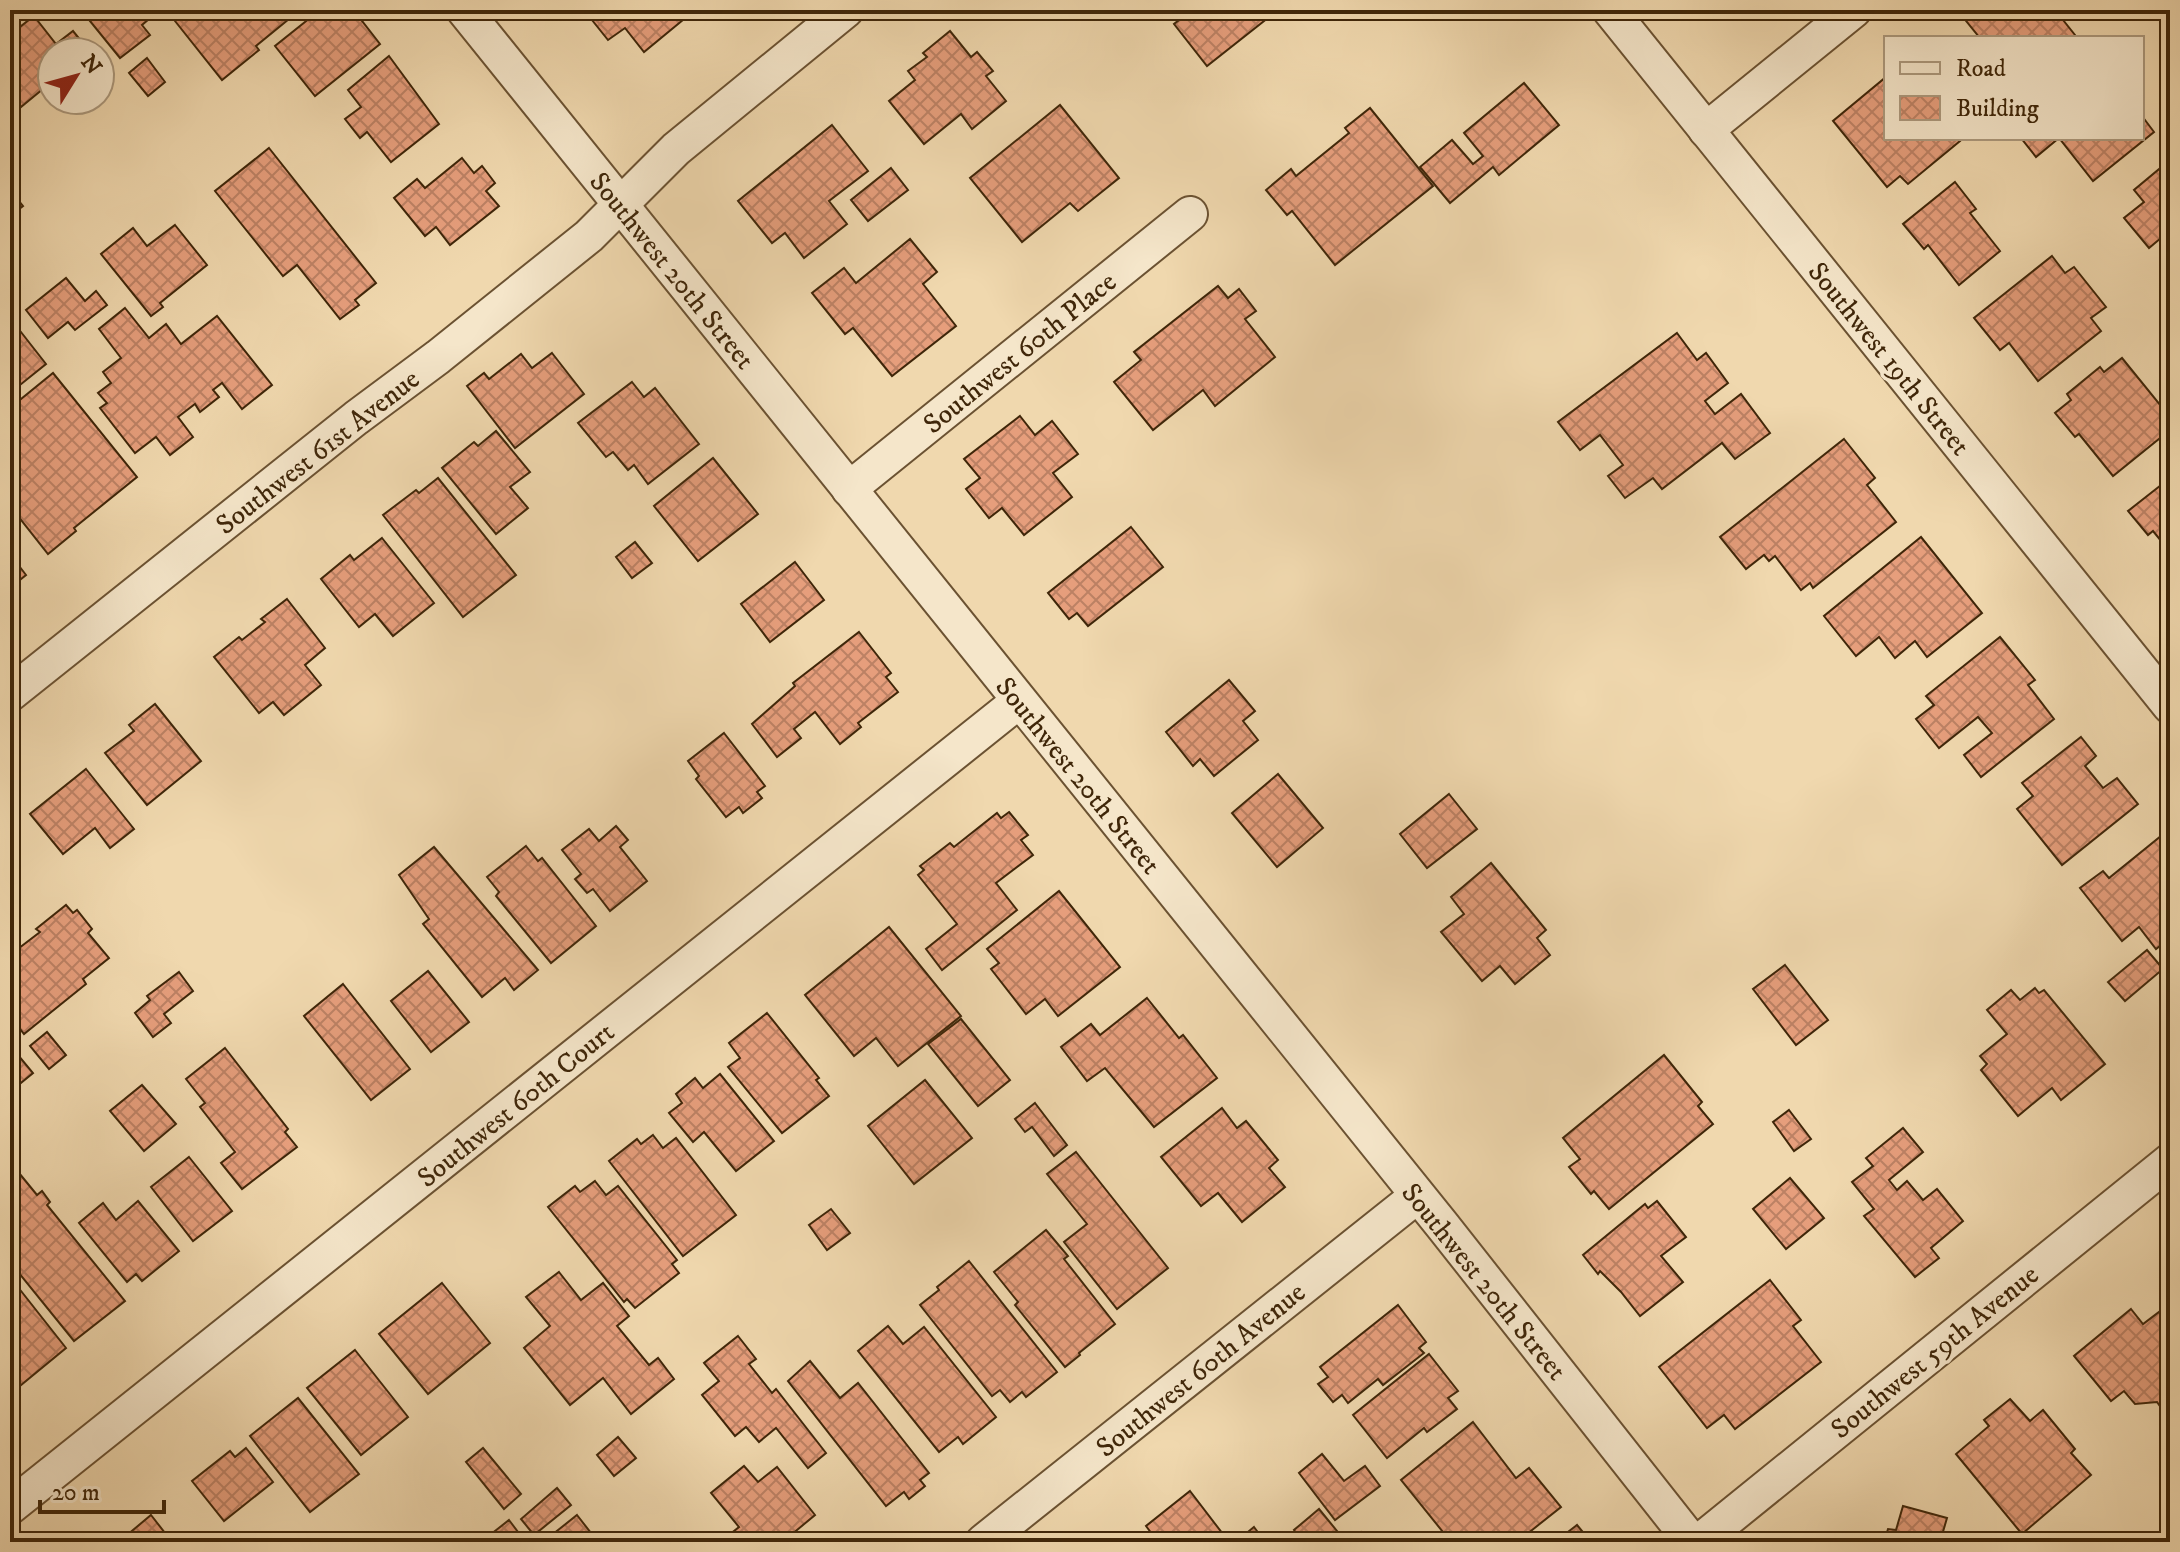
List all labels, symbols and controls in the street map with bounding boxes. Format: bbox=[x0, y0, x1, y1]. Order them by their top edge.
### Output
north arrow bbox=[36, 36, 116, 116]
legend bbox=[1884, 36, 2144, 140]
text: N bbox=[75, 50, 107, 80]
text: Road bbox=[1956, 54, 2006, 84]
text: Building bbox=[1956, 94, 2039, 124]
street label: Southwest 20th Street bbox=[582, 165, 762, 377]
street label: Southwest 19th Street bbox=[1800, 255, 1978, 463]
street label: Southwest 60th Place bbox=[916, 265, 1124, 442]
street label: Southwest 61st Avenue bbox=[209, 362, 427, 543]
street label: Southwest 20th Street bbox=[988, 670, 1168, 882]
street label: Southwest 60th Court bbox=[410, 1015, 622, 1195]
street label: Southwest 20th Street bbox=[1394, 1176, 1574, 1388]
street label: Southwest 59th Avenue bbox=[1824, 1258, 2046, 1447]
street label: Southwest 60th Avenue bbox=[1089, 1275, 1313, 1465]
scale bar bbox=[40, 1464, 164, 1514]
text: 20 m bbox=[52, 1478, 100, 1508]

